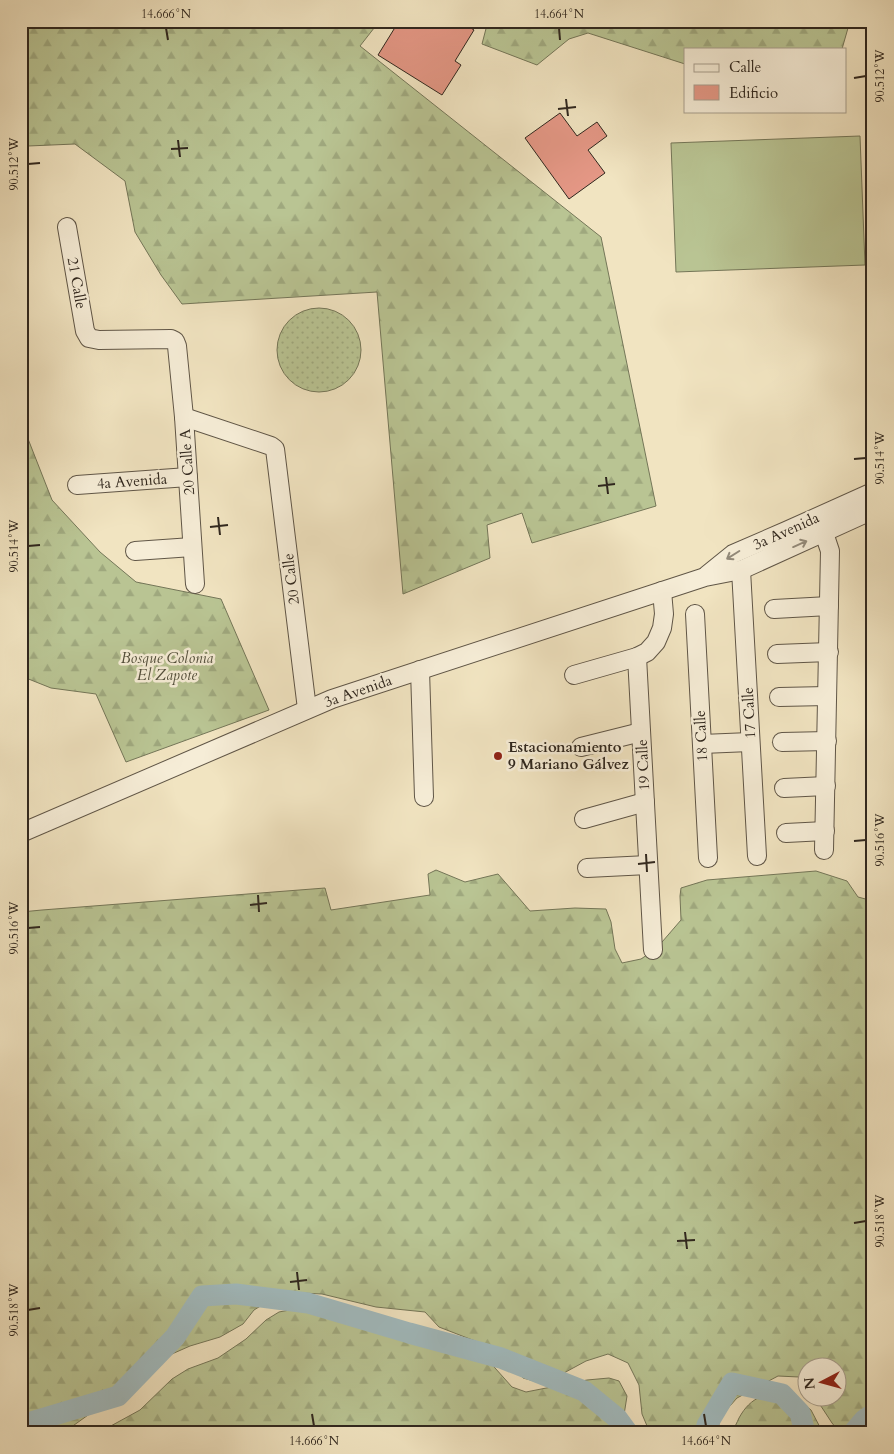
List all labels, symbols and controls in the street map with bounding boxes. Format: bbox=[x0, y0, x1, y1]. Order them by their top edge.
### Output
text: 14.666°N bbox=[141, 6, 192, 22]
text: 14.664°N bbox=[534, 6, 585, 22]
legend bbox=[684, 48, 846, 112]
text: 90.512°W bbox=[872, 49, 888, 103]
text: Calle bbox=[729, 57, 762, 77]
text: Edificio bbox=[729, 83, 778, 103]
text: 90.512°W bbox=[6, 137, 22, 191]
street label: 21 Calle bbox=[63, 256, 91, 310]
street label: 20 Calle A bbox=[175, 428, 199, 496]
text: 90.514°W bbox=[872, 431, 888, 485]
street label: 4a Avenida bbox=[96, 469, 168, 493]
street label: 3a Avenida bbox=[750, 507, 823, 554]
text: 90.514°W bbox=[6, 519, 22, 573]
one-way arrow bbox=[792, 538, 807, 548]
one-way arrow bbox=[726, 550, 740, 561]
street label: 20 Calle bbox=[278, 552, 304, 606]
park label: Bosque Colonia El Zapote bbox=[121, 648, 214, 685]
street label: 3a Avenida bbox=[321, 670, 395, 712]
street label: 17 Calle bbox=[738, 686, 760, 739]
street label: 18 Calle bbox=[690, 709, 712, 762]
place label: Estacionamiento 9 Mariano Gálvez bbox=[508, 737, 629, 774]
street label: 19 Calle bbox=[632, 738, 654, 791]
marker: Estacionamiento 9 Mariano Gálvez bbox=[492, 750, 504, 762]
text: 90.516°W bbox=[872, 813, 888, 867]
text: 90.516°W bbox=[6, 901, 22, 955]
text: 90.518°W bbox=[872, 1194, 888, 1248]
text: 90.518°W bbox=[6, 1283, 22, 1337]
north arrow bbox=[796, 1356, 846, 1406]
text: N bbox=[799, 1376, 820, 1390]
text: 14.666°N bbox=[289, 1433, 340, 1449]
text: 14.664°N bbox=[681, 1433, 732, 1449]

